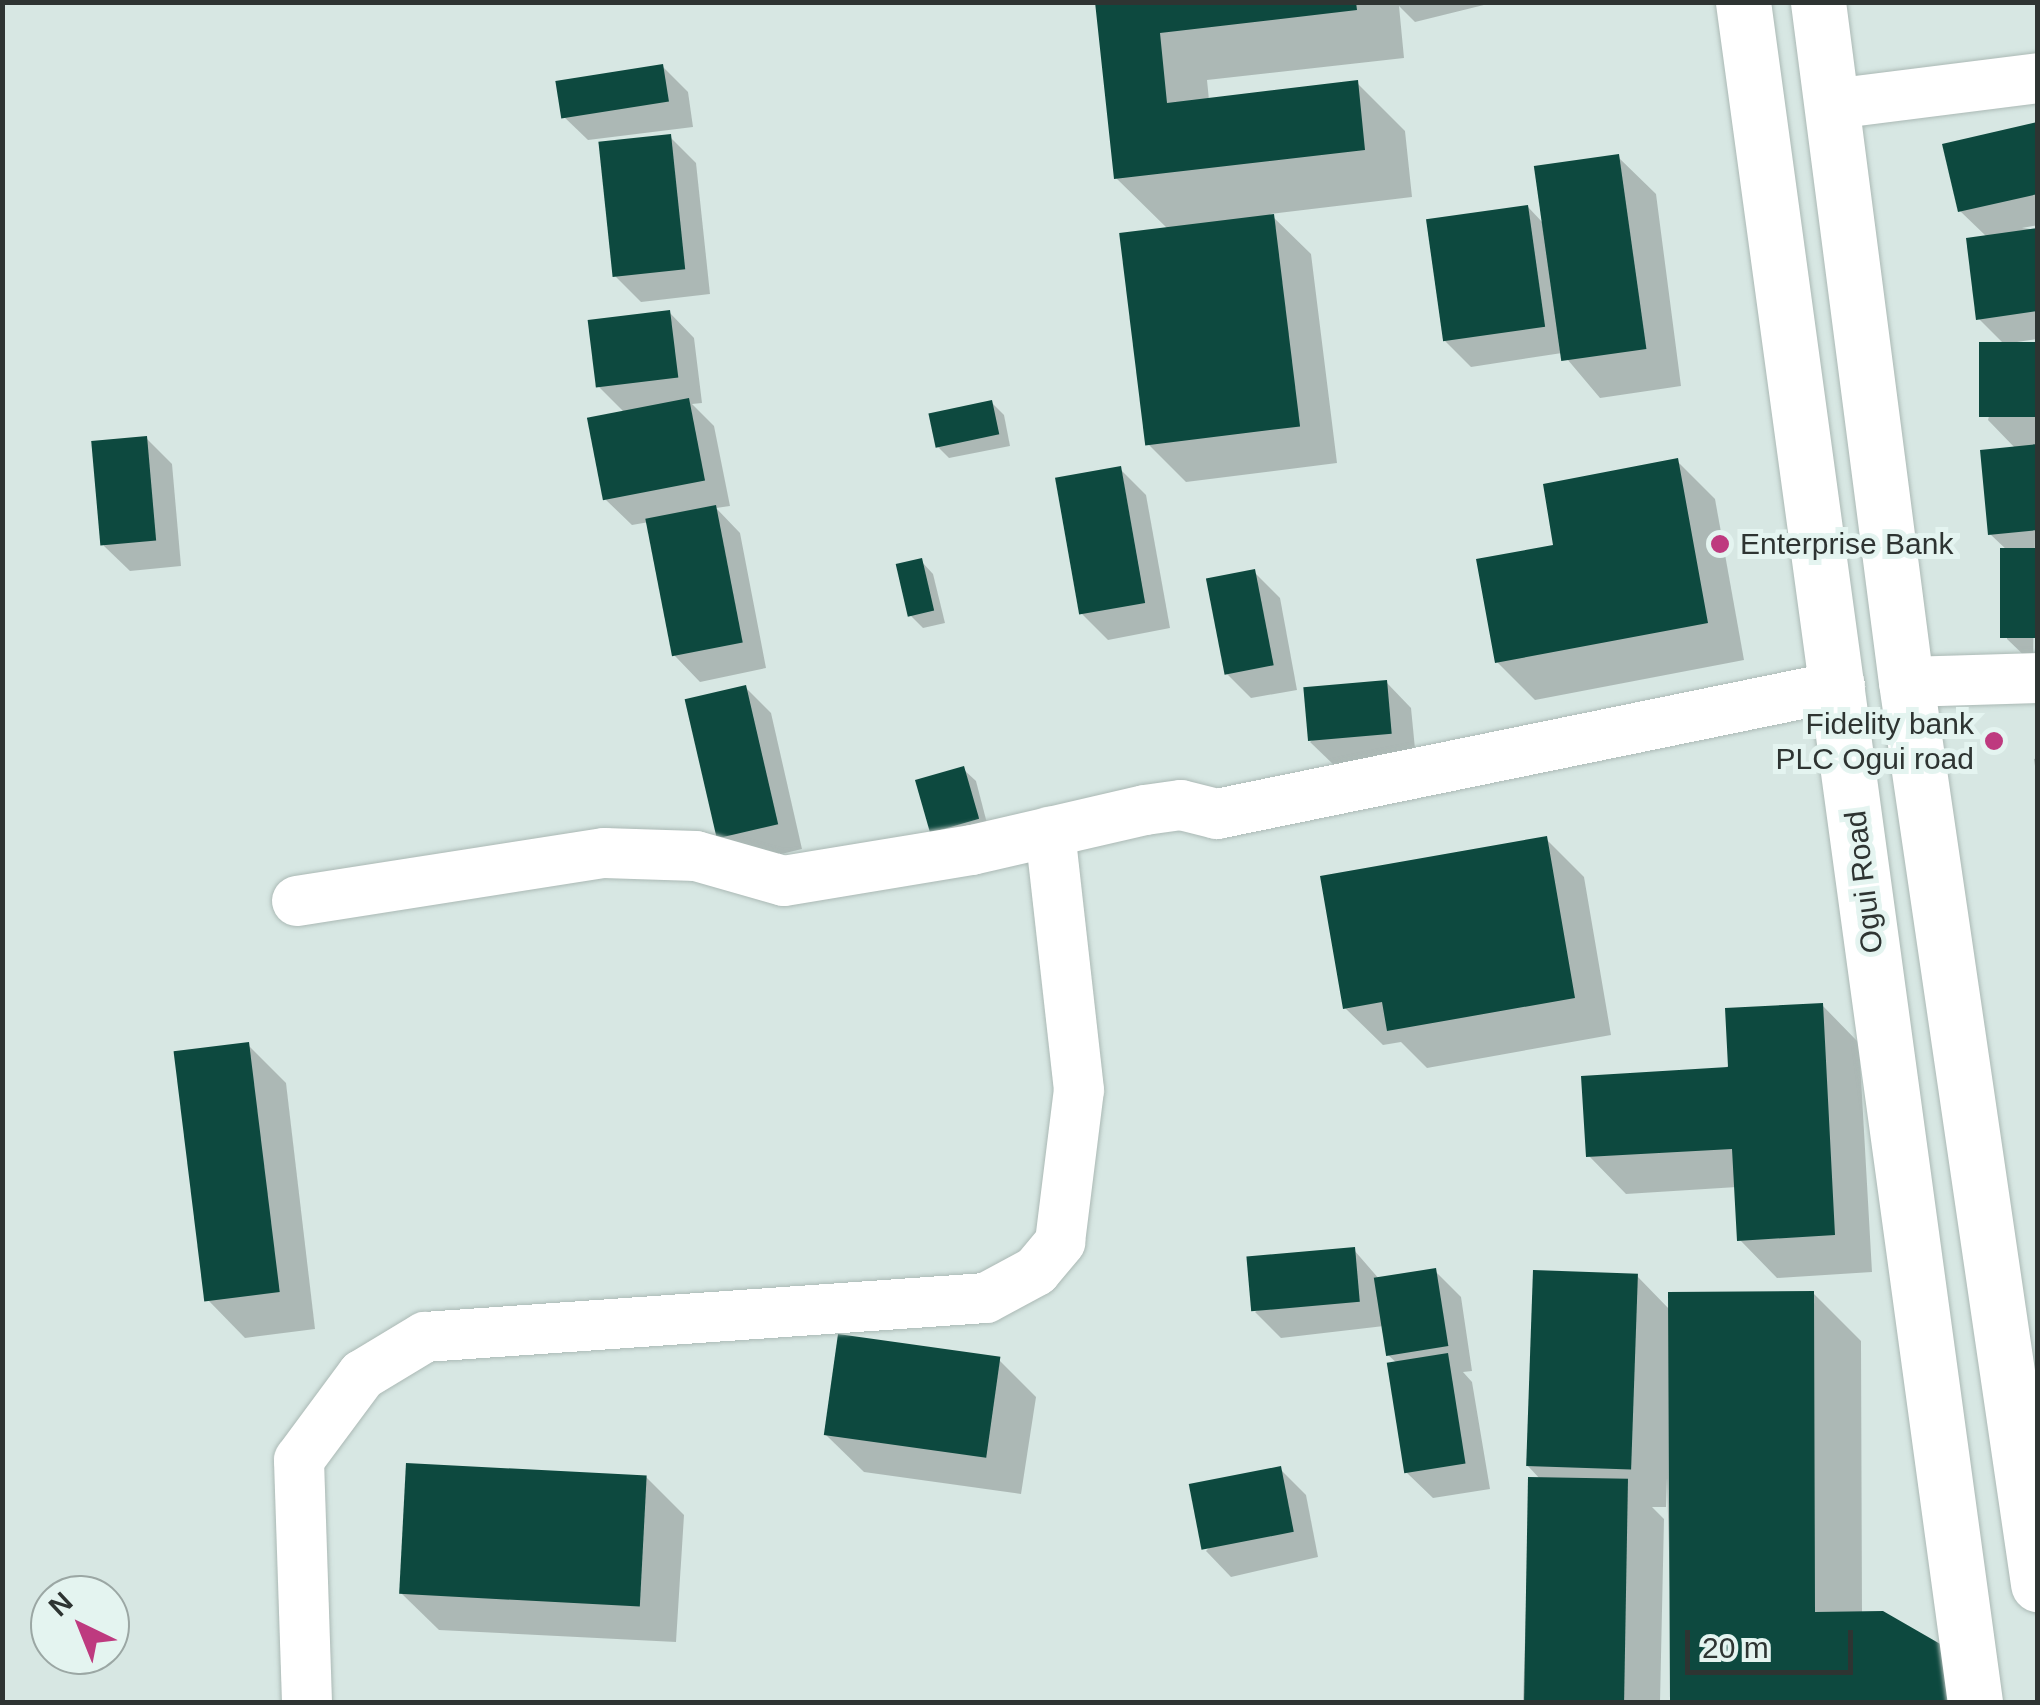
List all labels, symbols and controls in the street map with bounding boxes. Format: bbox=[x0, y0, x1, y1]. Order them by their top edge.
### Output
place label: Enterprise Bank bbox=[1740, 526, 1953, 562]
marker: Enterprise Bank bbox=[1709, 533, 1731, 555]
place label: Fidelity bank PLC Ogui road bbox=[1776, 706, 1974, 776]
marker: Fidelity bank PLC Ogui road bbox=[1983, 730, 2005, 752]
street label: Ogui Road bbox=[1837, 809, 1891, 955]
north arrow bbox=[30, 1575, 130, 1675]
text: N bbox=[43, 1586, 79, 1622]
scale bar bbox=[1690, 1610, 1858, 1672]
text: 20 m bbox=[1702, 1631, 1769, 1664]

